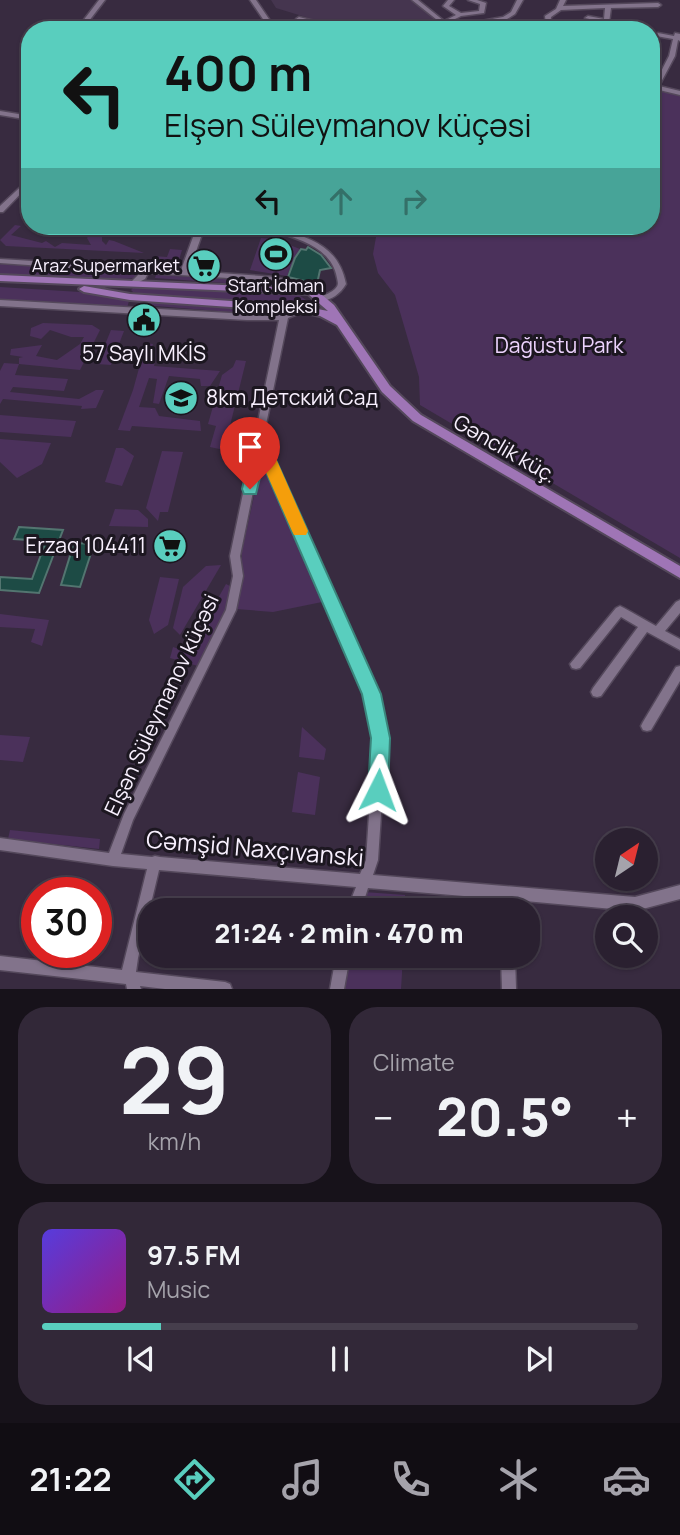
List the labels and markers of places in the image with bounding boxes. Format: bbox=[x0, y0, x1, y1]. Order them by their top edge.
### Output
sports icon: Start İdman Kompleksi bbox=[257, 235, 295, 273]
supermarket icon: Araz Supermarket bbox=[185, 247, 223, 285]
place label: Araz Supermarket bbox=[32, 253, 180, 277]
place label: Start İdman Kompleksi bbox=[228, 273, 324, 318]
public building icon: 57 Saylı MKİS bbox=[125, 301, 163, 339]
place label: 57 Saylı MKİS bbox=[82, 339, 206, 367]
school or university icon: 8km Детский Сад bbox=[162, 379, 200, 417]
place label: 8km Детский Сад bbox=[206, 383, 378, 411]
pin bbox=[220, 417, 280, 489]
supermarket icon: Erzaq 104411 bbox=[151, 527, 189, 565]
place label: Erzaq 104411 bbox=[25, 531, 146, 559]

